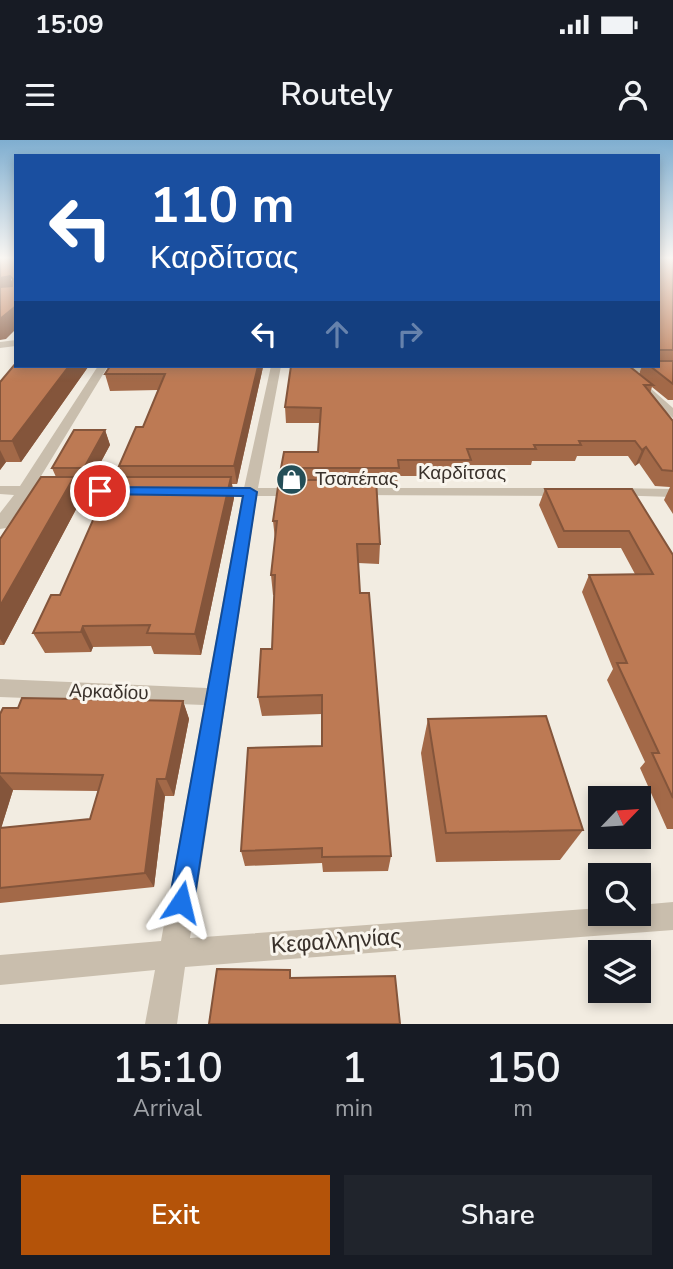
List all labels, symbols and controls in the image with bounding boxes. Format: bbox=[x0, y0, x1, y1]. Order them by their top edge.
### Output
text: 15:09 bbox=[35, 7, 104, 42]
text: Routely bbox=[280, 73, 393, 116]
icon: menu bbox=[21, 76, 59, 114]
icon: person bbox=[614, 76, 652, 114]
text: 110 m bbox=[150, 172, 294, 239]
icon: left bbox=[35, 182, 126, 273]
text: Καρδίτσας bbox=[150, 236, 298, 279]
icon: left bbox=[245, 315, 283, 353]
icon: ahead bbox=[318, 315, 356, 353]
icon: right bbox=[391, 315, 429, 353]
street label: Καρδίτσας bbox=[418, 460, 506, 486]
pin bbox=[70, 461, 130, 521]
shop icon: Τσαπέπας bbox=[275, 462, 309, 496]
place label: Τσαπέπας bbox=[315, 466, 398, 492]
icon: arrive bbox=[81, 472, 119, 510]
street label: Αρκαδίου bbox=[69, 678, 149, 706]
north arrow bbox=[588, 786, 651, 849]
map controls bbox=[588, 786, 651, 1003]
button: search bbox=[588, 863, 651, 926]
position arrow bbox=[144, 865, 218, 939]
street label: Κεφαλληνίας bbox=[270, 921, 402, 961]
button: layers bbox=[588, 940, 651, 1003]
text: 15:10 bbox=[112, 1040, 223, 1097]
text: 1 bbox=[341, 1040, 367, 1097]
text: 150 bbox=[485, 1040, 561, 1097]
text: Arrival bbox=[133, 1093, 202, 1124]
text: min bbox=[335, 1093, 373, 1124]
text: m bbox=[513, 1093, 533, 1124]
button: Exit bbox=[21, 1175, 330, 1255]
button: Share bbox=[344, 1175, 652, 1255]

